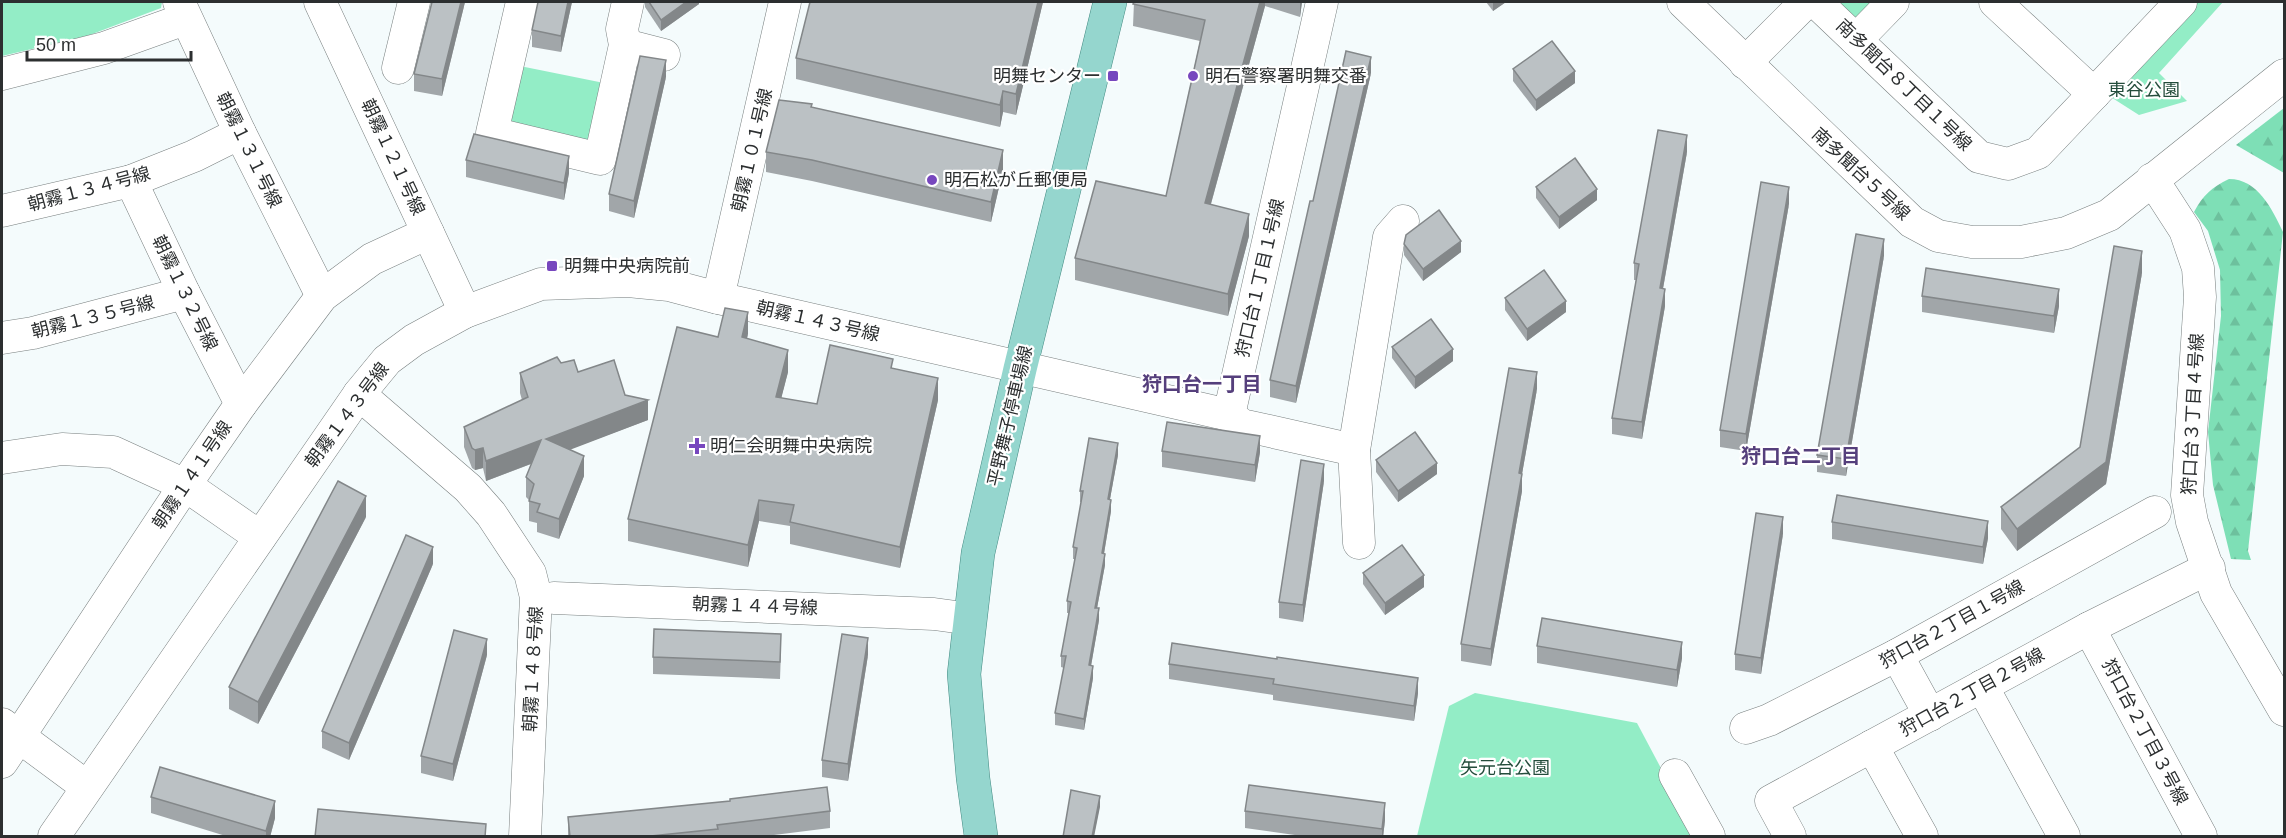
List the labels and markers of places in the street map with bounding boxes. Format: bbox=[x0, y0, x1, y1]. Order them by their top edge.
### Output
place label: 明舞センター bbox=[993, 66, 1101, 86]
place label: 明石警察署明舞交番 bbox=[1205, 66, 1367, 86]
marker: 明舞センター bbox=[1106, 69, 1120, 83]
marker: 明石警察署明舞交番 bbox=[1186, 69, 1200, 83]
place label: 明石松が丘郵便局 bbox=[944, 170, 1088, 190]
marker: 明石松が丘郵便局 bbox=[925, 173, 939, 187]
place label: 明舞中央病院前 bbox=[564, 256, 690, 276]
marker: 明舞中央病院前 bbox=[545, 259, 559, 273]
place label: 明仁会明舞中央病院 bbox=[710, 436, 872, 456]
marker: 明仁会明舞中央病院 bbox=[688, 437, 706, 455]

